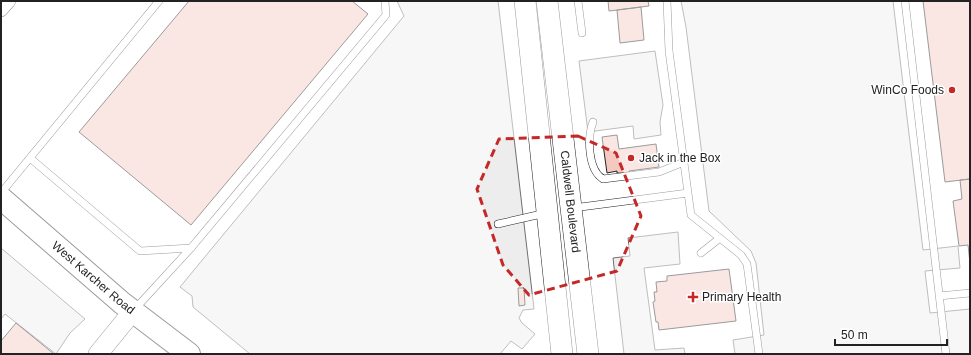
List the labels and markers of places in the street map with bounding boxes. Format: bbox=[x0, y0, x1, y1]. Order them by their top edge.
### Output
place label: WinCo Foods bbox=[871, 83, 944, 97]
marker: WinCo Foods bbox=[947, 85, 957, 95]
place label: Jack in the Box bbox=[639, 151, 720, 165]
marker: Jack in the Box bbox=[626, 153, 636, 163]
place label: Primary Health bbox=[702, 290, 781, 304]
marker: Primary Health bbox=[687, 291, 699, 303]

